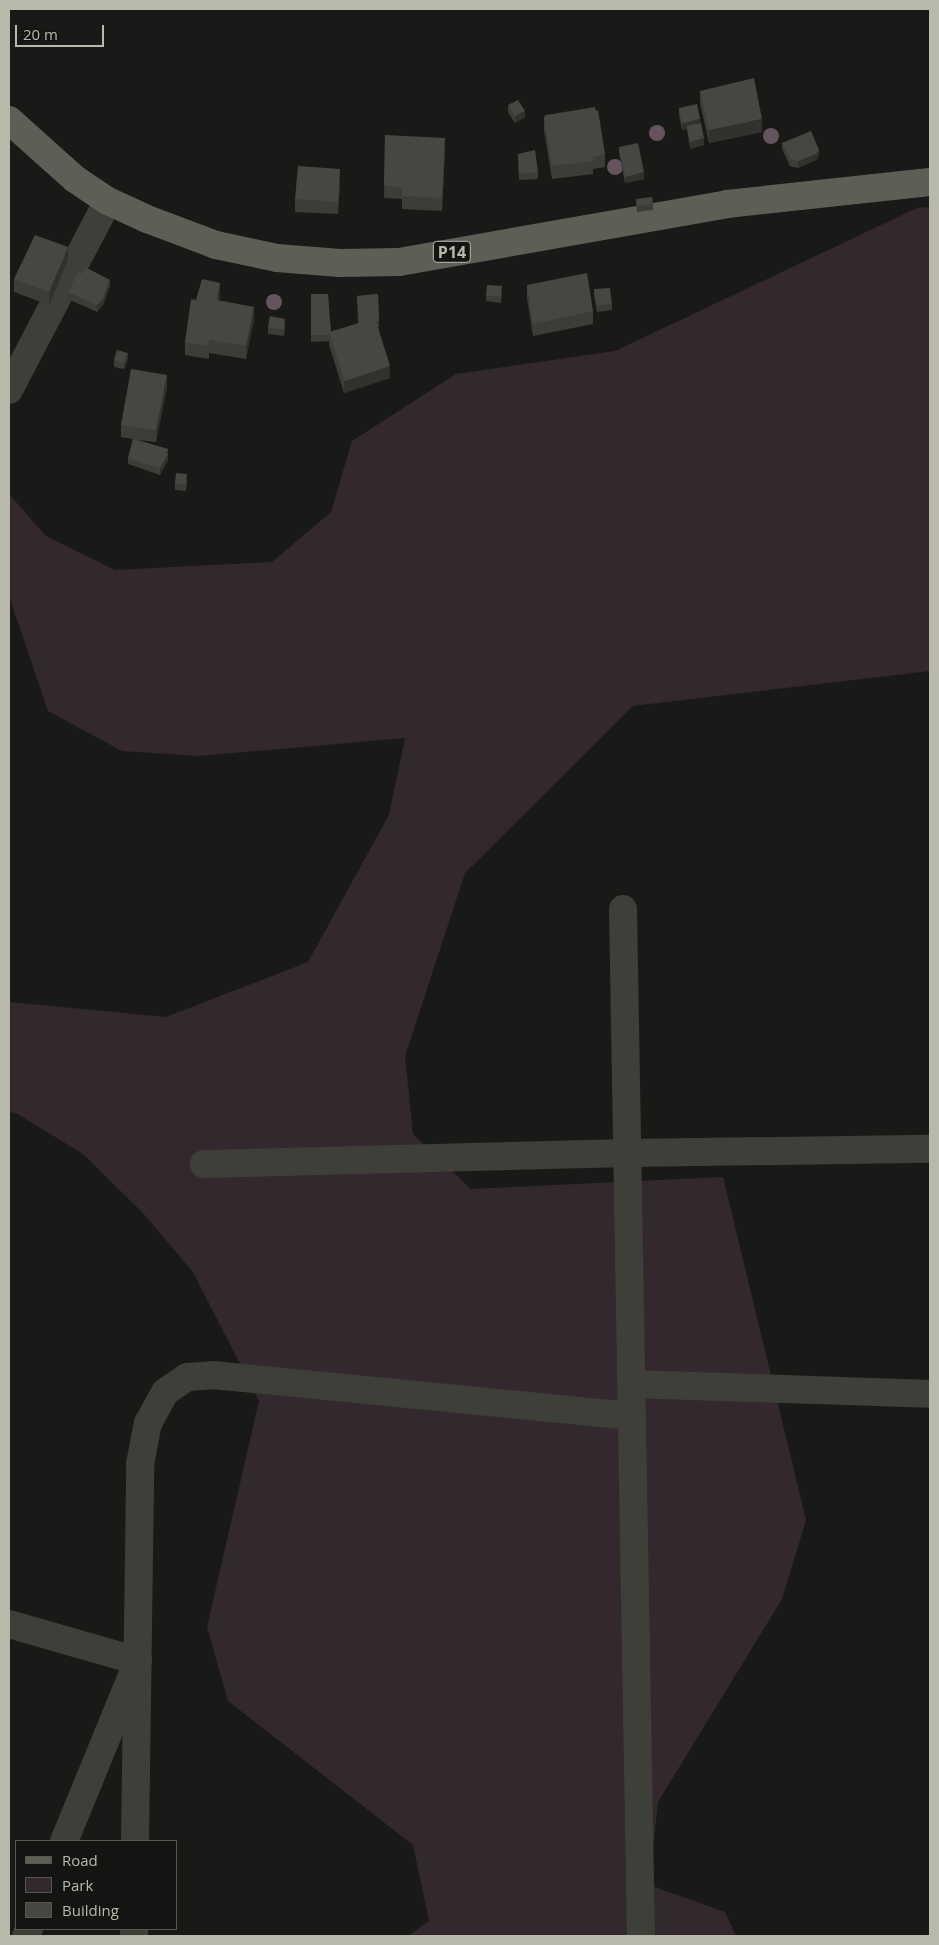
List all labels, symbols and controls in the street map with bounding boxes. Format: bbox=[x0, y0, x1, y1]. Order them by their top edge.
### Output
scale bar bbox=[18, 15, 106, 47]
text: 20 m bbox=[23, 24, 58, 44]
road number: P14 bbox=[432, 238, 472, 266]
legend bbox=[15, 1840, 178, 1930]
text: Road bbox=[62, 1850, 98, 1870]
text: Park bbox=[62, 1875, 93, 1895]
text: Building bbox=[62, 1900, 119, 1920]

